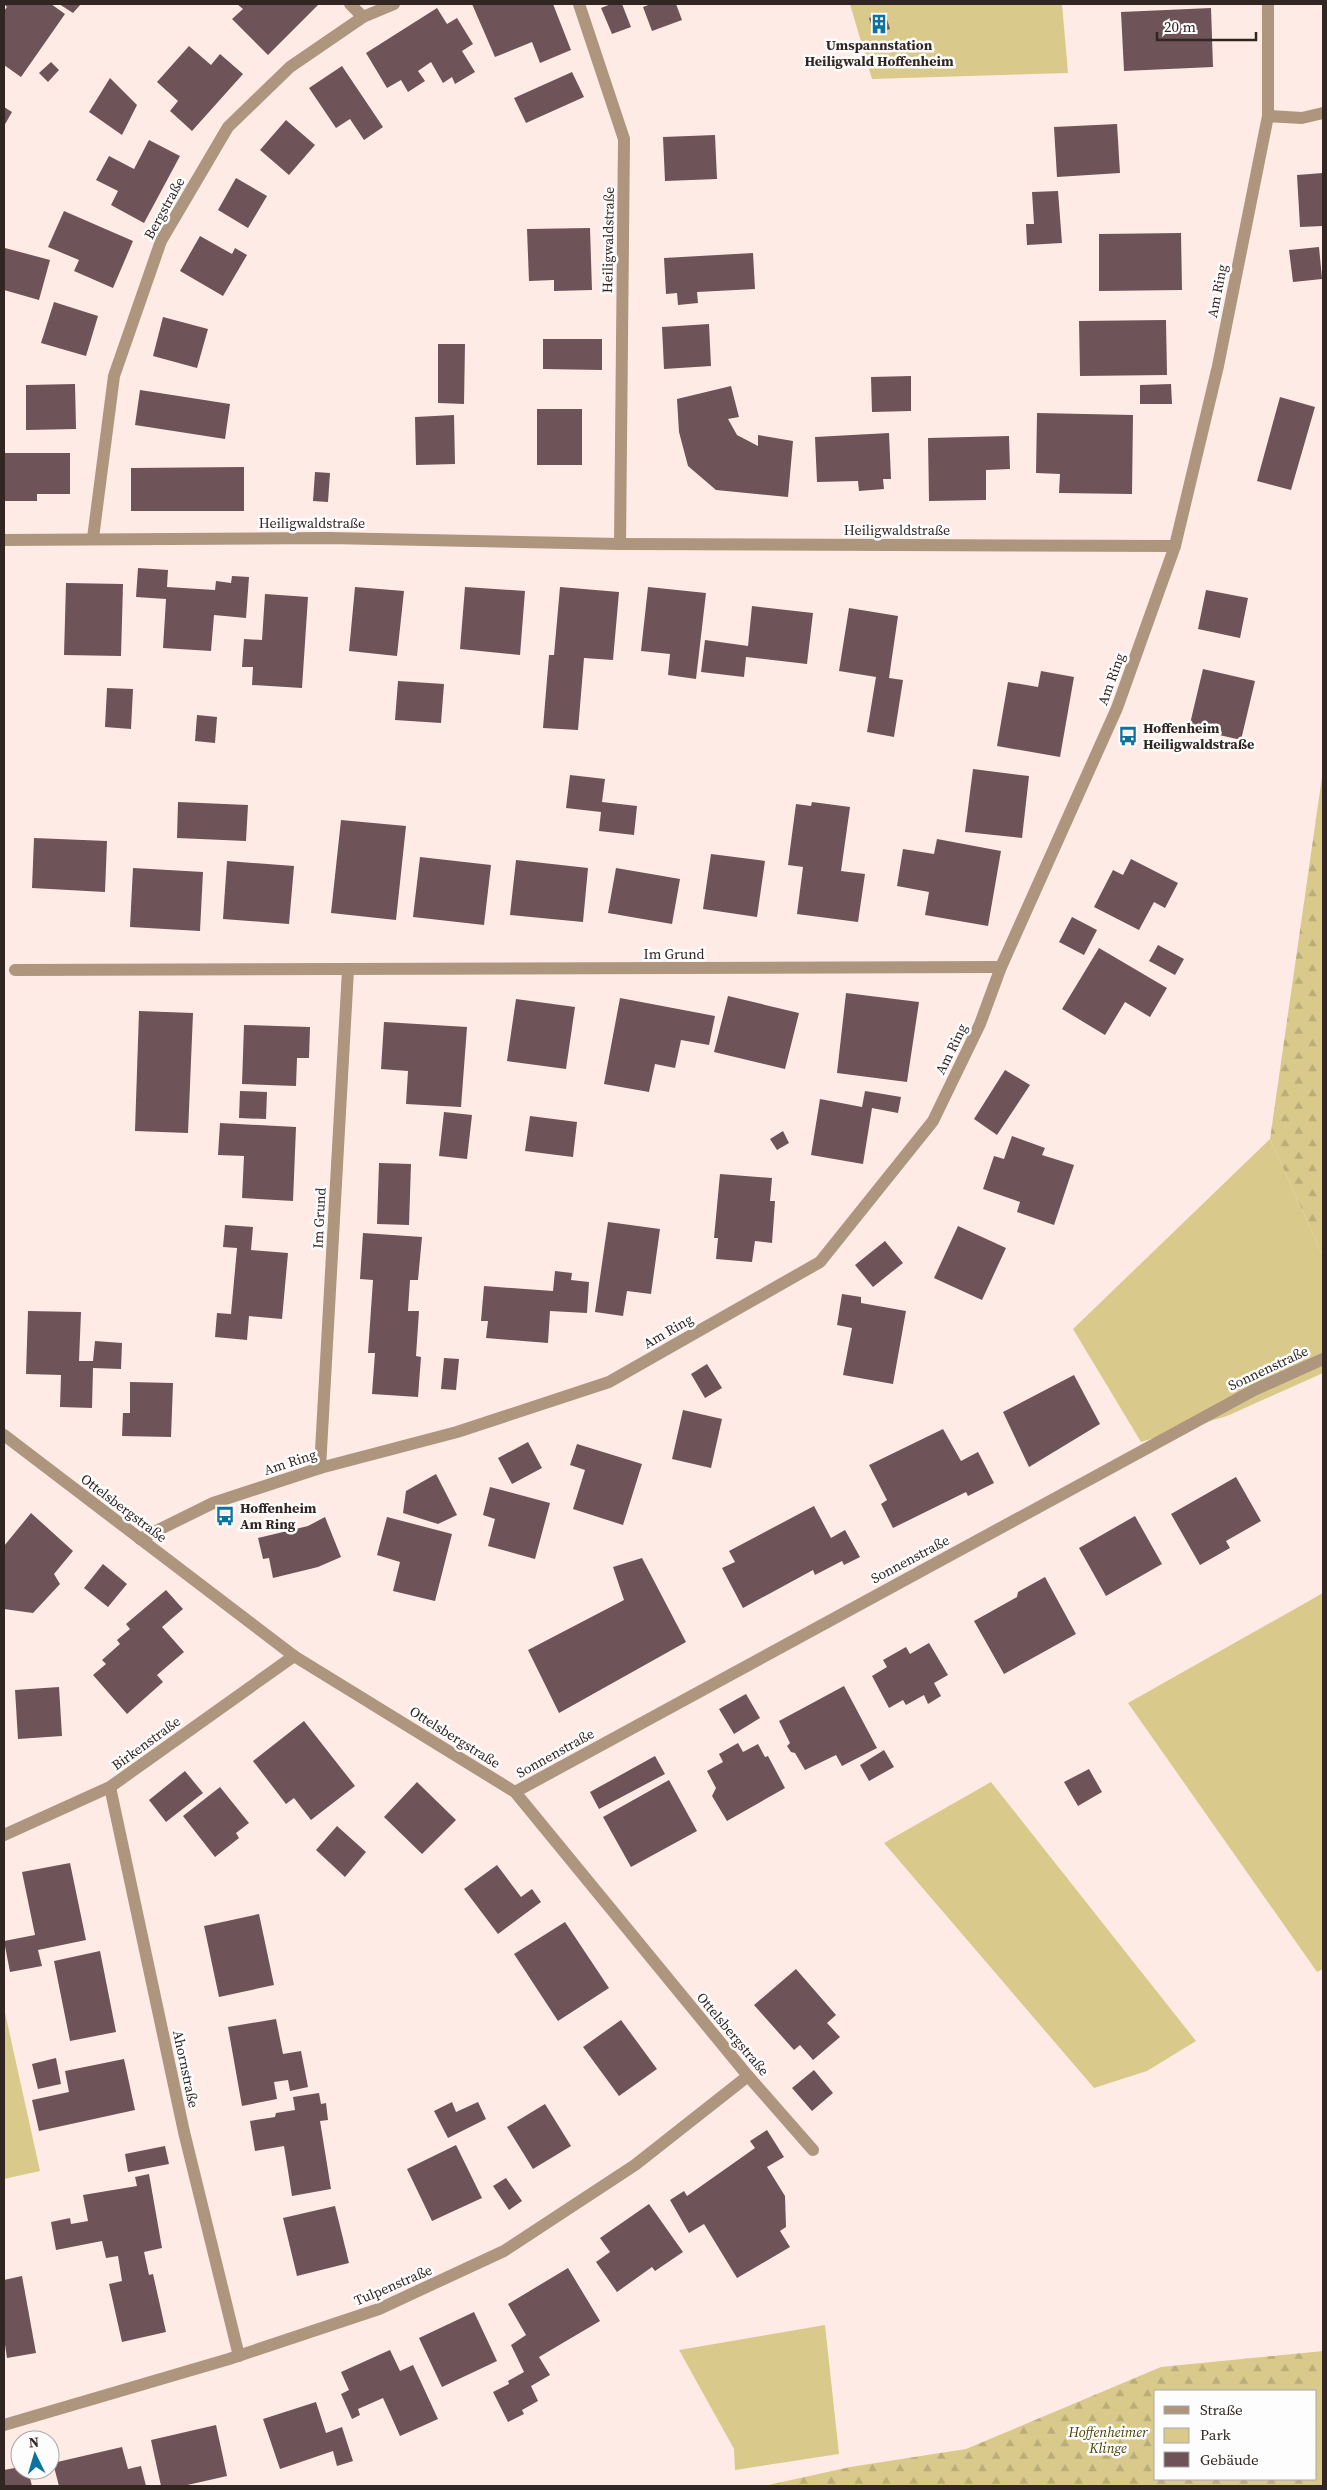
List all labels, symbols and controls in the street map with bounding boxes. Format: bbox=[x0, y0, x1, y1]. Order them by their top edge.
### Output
scale bar bbox=[1157, 10, 1256, 42]
building icon: Umspannstation Heiligwald Hoffenheim bbox=[868, 13, 890, 35]
text: 20 m bbox=[1164, 16, 1196, 37]
place label: Umspannstation Heiligwald Hoffenheim bbox=[804, 35, 954, 71]
street label: Bergstraße bbox=[139, 173, 189, 243]
street label: Heiligwaldstraße bbox=[597, 187, 619, 293]
street label: Am Ring bbox=[1202, 262, 1232, 320]
street label: Heiligwaldstraße bbox=[259, 513, 365, 533]
street label: Heiligwaldstraße bbox=[844, 520, 950, 540]
street label: Am Ring bbox=[1092, 650, 1130, 708]
place label: Hoffenheim Heiligwaldstraße bbox=[1143, 718, 1254, 754]
bus stop icon: Hoffenheim Heiligwaldstraße bbox=[1117, 725, 1139, 747]
street label: Im Grund bbox=[643, 944, 705, 964]
street label: Am Ring bbox=[930, 1020, 972, 1078]
street label: Im Grund bbox=[307, 1187, 331, 1249]
street label: Am Ring bbox=[640, 1309, 696, 1353]
street label: Sonnenstraße bbox=[1225, 1341, 1311, 1395]
street label: Am Ring bbox=[261, 1444, 319, 1480]
street label: Ottelsbergstraße bbox=[77, 1469, 171, 1547]
place label: Hoffenheim Am Ring bbox=[240, 1498, 317, 1534]
bus stop icon: Hoffenheim Am Ring bbox=[214, 1505, 236, 1527]
street label: Sonnenstraße bbox=[867, 1530, 953, 1588]
street label: Ottelsbergstraße bbox=[406, 1701, 504, 1773]
street label: Birkenstraße bbox=[107, 1711, 185, 1775]
street label: Sonnenstraße bbox=[512, 1723, 598, 1783]
street label: Ottelsbergstraße bbox=[692, 1988, 774, 2080]
street label: Ahornstraße bbox=[168, 2028, 204, 2110]
street label: Tulpenstraße bbox=[351, 2260, 435, 2310]
legend bbox=[1154, 2390, 1317, 2480]
text: Straße bbox=[1200, 2399, 1243, 2420]
park label: Hoffenheimer Klinge bbox=[1068, 2422, 1148, 2458]
text: Park bbox=[1200, 2424, 1232, 2445]
north arrow bbox=[10, 2430, 60, 2480]
text: N bbox=[28, 2432, 40, 2452]
text: Gebäude bbox=[1200, 2449, 1259, 2470]

